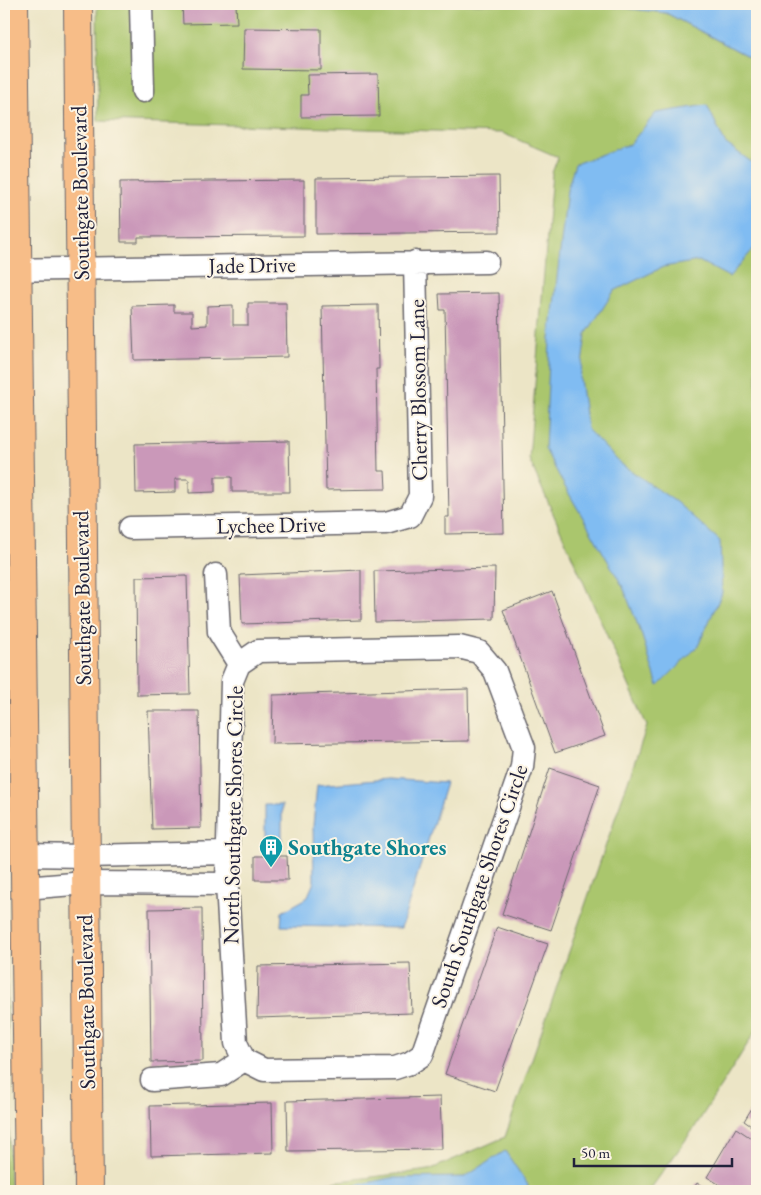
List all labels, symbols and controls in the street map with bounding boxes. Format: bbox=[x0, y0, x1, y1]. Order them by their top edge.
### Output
street label: Southgate Boulevard bbox=[64, 104, 96, 281]
street label: Jade Drive bbox=[206, 250, 296, 280]
street label: Cherry Blossom Lane bbox=[402, 298, 434, 481]
street label: Southgate Boulevard bbox=[66, 509, 98, 686]
street label: Lychee Drive bbox=[216, 510, 326, 540]
street label: North Southgate Shores Circle bbox=[216, 685, 250, 945]
street label: South Southgate Shores Circle bbox=[424, 760, 534, 1012]
place label: Southgate Shores bbox=[288, 833, 446, 862]
building icon: Southgate Shores bbox=[258, 834, 284, 868]
street label: Southgate Boulevard bbox=[70, 913, 102, 1090]
scale bar bbox=[574, 1135, 731, 1167]
text: 50 m bbox=[581, 1143, 610, 1162]

